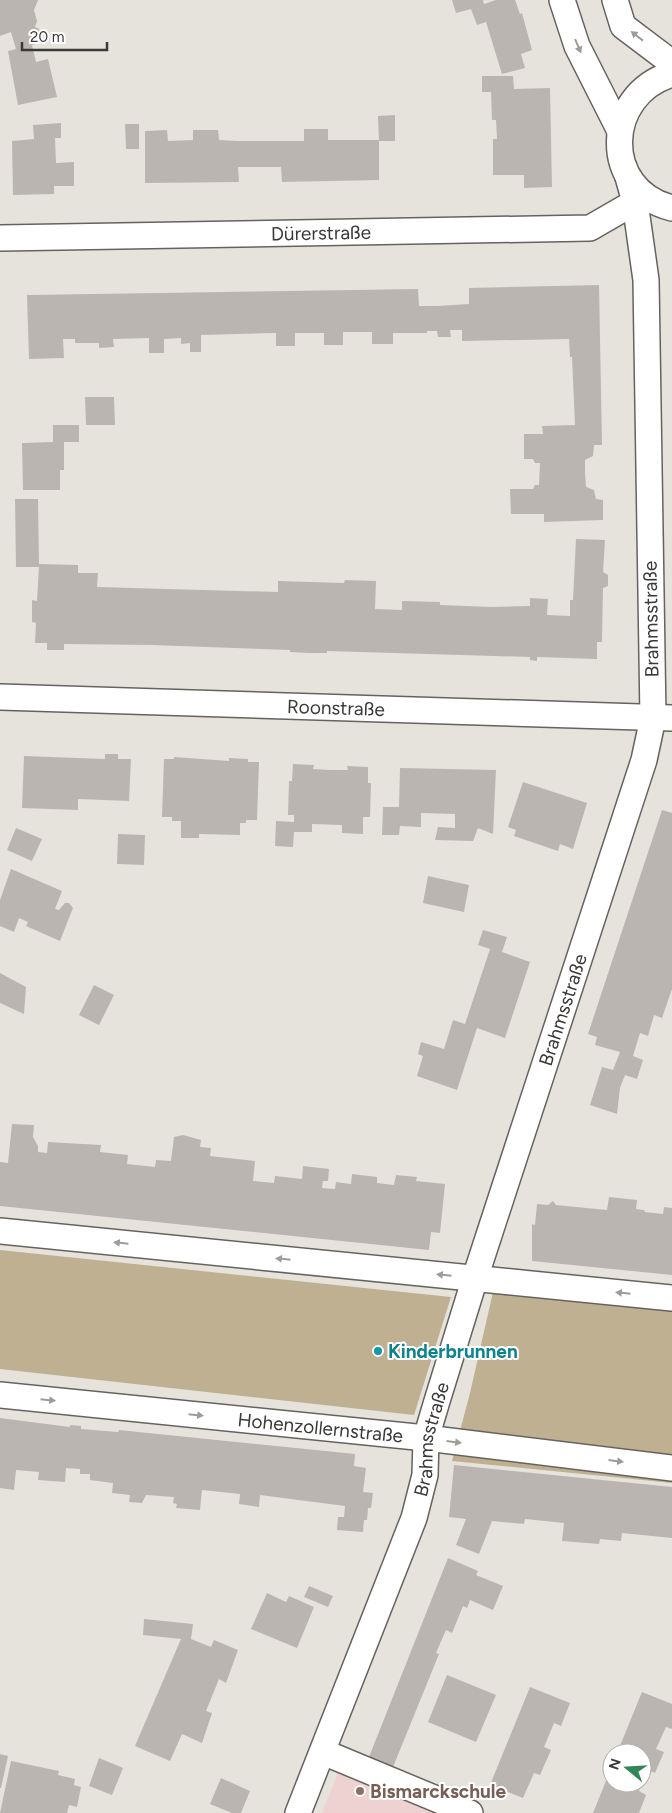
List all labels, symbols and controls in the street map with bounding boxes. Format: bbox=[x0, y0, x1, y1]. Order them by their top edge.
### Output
scale bar bbox=[22, 20, 108, 52]
text: 20 m bbox=[30, 28, 64, 46]
one-way arrow bbox=[631, 31, 644, 42]
one-way arrow bbox=[574, 39, 582, 54]
street label: Dürerstraße bbox=[271, 220, 371, 245]
street label: Brahmsstraße bbox=[638, 561, 664, 677]
street label: Roonstraße bbox=[287, 694, 385, 721]
street label: Brahmsstraße bbox=[534, 951, 592, 1069]
one-way arrow bbox=[113, 1239, 129, 1247]
one-way arrow bbox=[274, 1255, 290, 1263]
one-way arrow bbox=[436, 1271, 452, 1279]
one-way arrow bbox=[615, 1289, 631, 1297]
place label: Kinderbrunnen bbox=[388, 1340, 518, 1363]
marker: Kinderbrunnen bbox=[372, 1345, 384, 1357]
street label: Brahmsstraße bbox=[408, 1379, 454, 1499]
one-way arrow bbox=[41, 1396, 57, 1404]
street label: Hohenzollernstraße bbox=[236, 1408, 404, 1447]
one-way arrow bbox=[188, 1411, 204, 1419]
one-way arrow bbox=[447, 1438, 463, 1446]
one-way arrow bbox=[608, 1457, 624, 1465]
north arrow bbox=[602, 1743, 652, 1793]
text: N bbox=[605, 1756, 625, 1772]
place label: Bismarckschule bbox=[370, 1780, 506, 1803]
marker: Bismarckschule bbox=[354, 1785, 366, 1797]

